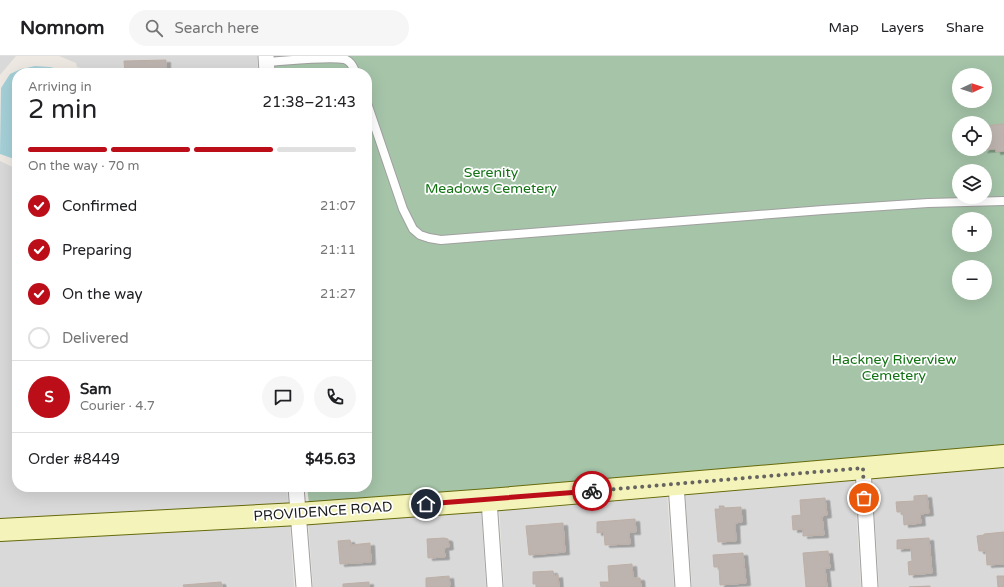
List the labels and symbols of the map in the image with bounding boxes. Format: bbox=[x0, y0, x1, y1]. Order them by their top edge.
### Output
north arrow bbox=[952, 68, 992, 108]
park label: Serenity Meadows Cemetery bbox=[425, 164, 558, 197]
park label: Hackney Riverview Cemetery bbox=[832, 351, 956, 384]
courier bbox=[572, 471, 612, 511]
pin bbox=[847, 481, 881, 515]
pin bbox=[409, 487, 443, 521]
street label: PROVIDENCE ROAD bbox=[253, 498, 393, 525]

